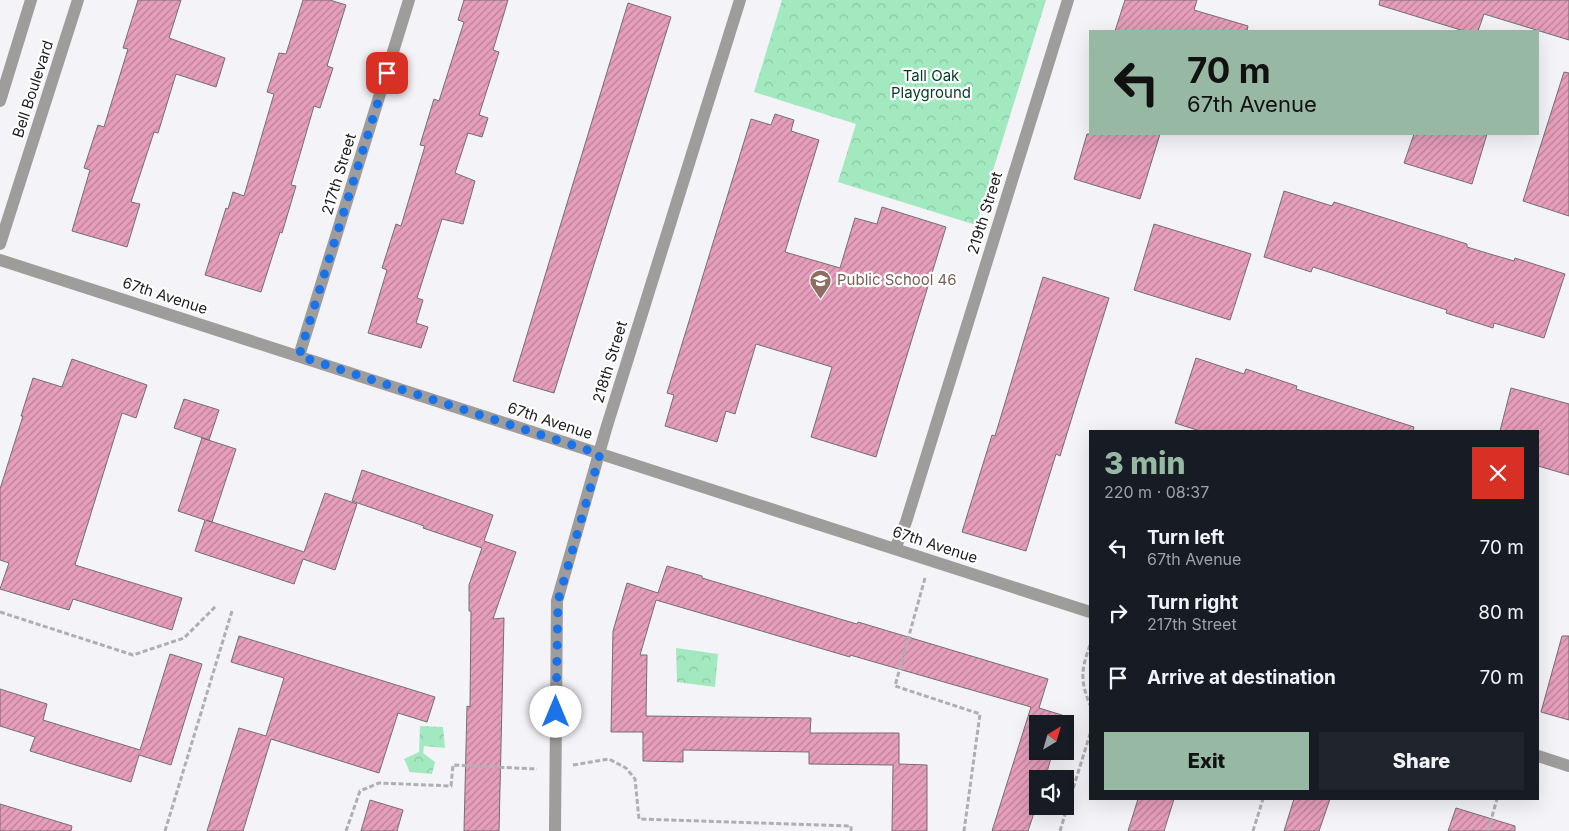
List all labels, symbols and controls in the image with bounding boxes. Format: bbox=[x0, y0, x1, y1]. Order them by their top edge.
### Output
street label: Bell Boulevard bbox=[8, 38, 57, 140]
text: 70 m bbox=[1187, 49, 1271, 91]
icon: left bbox=[1104, 50, 1169, 115]
pin bbox=[366, 52, 408, 94]
icon: arrive bbox=[373, 59, 401, 87]
park label: Tall Oak Playground bbox=[891, 66, 971, 102]
text: 67th Avenue bbox=[1187, 91, 1317, 117]
street label: 217th Street bbox=[317, 131, 360, 217]
street label: 219th Street bbox=[963, 169, 1006, 256]
school or university icon: Public School 46 bbox=[809, 268, 833, 299]
place label: Public School 46 bbox=[837, 270, 957, 289]
street label: 67th Avenue bbox=[120, 273, 210, 318]
street label: 218th Street bbox=[588, 318, 631, 405]
street label: 67th Avenue bbox=[505, 398, 595, 443]
text: 3 min bbox=[1104, 445, 1186, 481]
button: close bbox=[1472, 447, 1524, 499]
text: 220 m · 08:37 bbox=[1104, 482, 1209, 502]
street label: 67th Avenue bbox=[890, 522, 980, 567]
text: Turn left bbox=[1147, 526, 1225, 549]
icon: left bbox=[1104, 534, 1132, 562]
text: 70 m bbox=[1480, 536, 1524, 559]
text: 67th Avenue bbox=[1147, 549, 1241, 569]
text: Turn right bbox=[1147, 591, 1238, 614]
icon: right bbox=[1104, 599, 1132, 627]
text: 80 m bbox=[1478, 601, 1524, 624]
text: 217th Street bbox=[1147, 614, 1237, 634]
icon: arrive bbox=[1104, 664, 1132, 692]
text: Arrive at destination bbox=[1147, 666, 1336, 689]
text: 70 m bbox=[1480, 666, 1524, 689]
position arrow bbox=[529, 685, 581, 737]
north arrow bbox=[1029, 715, 1074, 760]
map controls bbox=[1029, 715, 1074, 815]
button: Exit bbox=[1104, 732, 1309, 790]
button: Share bbox=[1319, 732, 1524, 790]
button: sound bbox=[1029, 770, 1074, 815]

